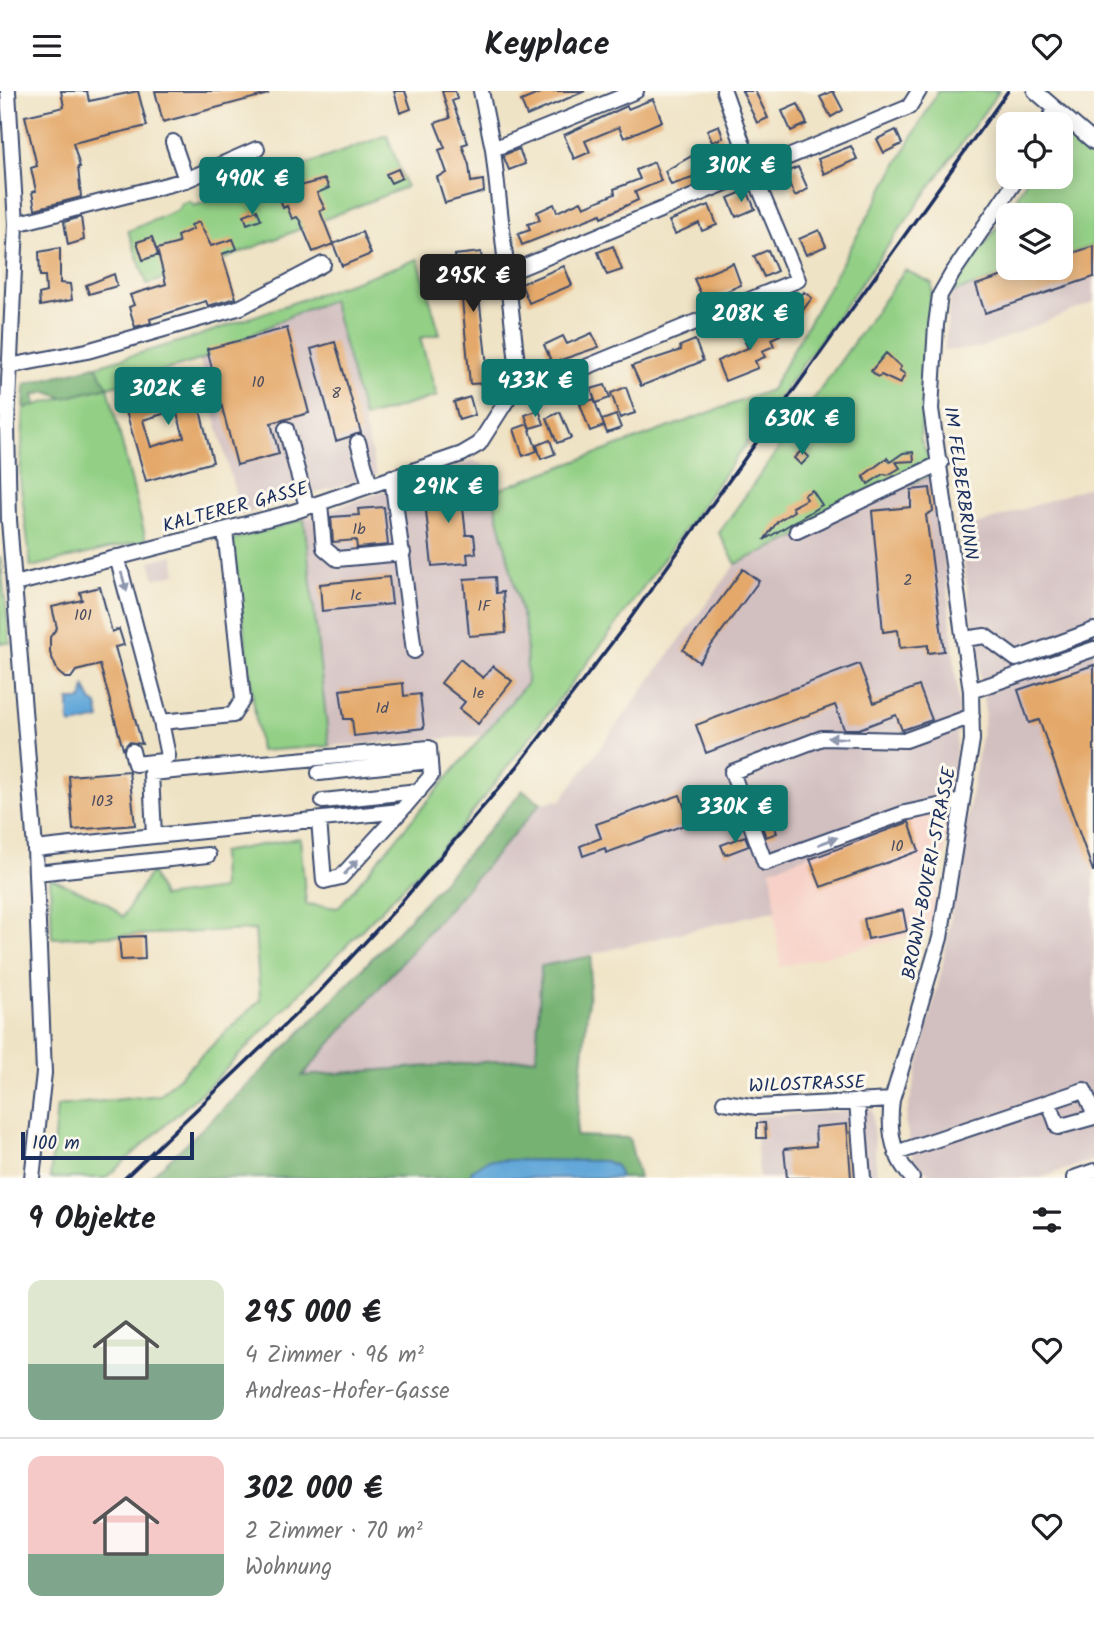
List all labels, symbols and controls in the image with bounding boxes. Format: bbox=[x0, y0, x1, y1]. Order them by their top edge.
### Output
text: Keyplace bbox=[485, 20, 609, 71]
icon: menu bbox=[28, 27, 66, 65]
icon: heart bbox=[1028, 27, 1066, 65]
map controls bbox=[996, 112, 1073, 280]
button: locate bbox=[996, 112, 1073, 189]
pin: 310K € bbox=[684, 145, 798, 204]
text: 310K € bbox=[707, 149, 775, 185]
pin: 490K € bbox=[195, 157, 309, 217]
text: 490K € bbox=[215, 162, 289, 198]
button: layers bbox=[996, 203, 1073, 280]
pin: 295K € bbox=[416, 255, 530, 314]
text: 295K € bbox=[436, 259, 510, 295]
pin: 208K € bbox=[693, 293, 807, 352]
text: 208K € bbox=[712, 297, 788, 333]
pin: 433K € bbox=[478, 359, 592, 419]
text: 433K € bbox=[498, 364, 572, 400]
pin: 302K € bbox=[111, 367, 225, 427]
house number: 10 bbox=[251, 370, 265, 395]
text: 302K € bbox=[130, 372, 206, 408]
house number: 8 bbox=[331, 381, 341, 406]
pin: 630K € bbox=[745, 397, 859, 457]
text: 630K € bbox=[765, 402, 839, 438]
street label: IM FELBERBRUNN bbox=[934, 405, 986, 562]
pin: 291K € bbox=[391, 465, 505, 525]
text: 291K € bbox=[413, 470, 483, 506]
street label: KALTERER GASSE bbox=[159, 474, 313, 542]
house number: 1b bbox=[352, 517, 366, 542]
house number: 2 bbox=[903, 568, 913, 593]
one-way arrow bbox=[119, 571, 130, 593]
house number: 1c bbox=[350, 583, 362, 608]
house number: 1F bbox=[477, 594, 492, 619]
house number: 101 bbox=[74, 603, 92, 628]
house number: 1e bbox=[472, 681, 484, 706]
house number: 1d bbox=[375, 696, 390, 721]
one-way arrow bbox=[827, 732, 849, 744]
street label: BROWN-BOVERI-STRASSE bbox=[895, 764, 965, 982]
pin: 330K € bbox=[678, 785, 792, 845]
house number: 103 bbox=[91, 789, 113, 814]
text: 330K € bbox=[698, 790, 772, 826]
house number: 10 bbox=[890, 834, 904, 859]
one-way arrow bbox=[817, 835, 838, 846]
one-way arrow bbox=[342, 859, 358, 876]
street label: WILOSTRASSE bbox=[748, 1068, 867, 1102]
scale bar bbox=[21, 1129, 194, 1161]
text: 100 m bbox=[32, 1129, 80, 1159]
text: 9 Objekte bbox=[28, 1196, 156, 1244]
icon: filters bbox=[1028, 1201, 1066, 1239]
text: 295 000 € bbox=[245, 1290, 381, 1338]
icon: home bbox=[84, 1308, 168, 1392]
icon: heart bbox=[1028, 1331, 1066, 1369]
text: 4 Zimmer · 96 m² bbox=[245, 1338, 424, 1374]
text: Andreas-Hofer-Gasse bbox=[245, 1374, 450, 1410]
text: 302 000 € bbox=[245, 1466, 383, 1514]
icon: home bbox=[84, 1484, 168, 1568]
icon: heart bbox=[1028, 1507, 1066, 1545]
text: 2 Zimmer · 70 m² bbox=[245, 1514, 423, 1550]
text: Wohnung bbox=[245, 1550, 332, 1586]

